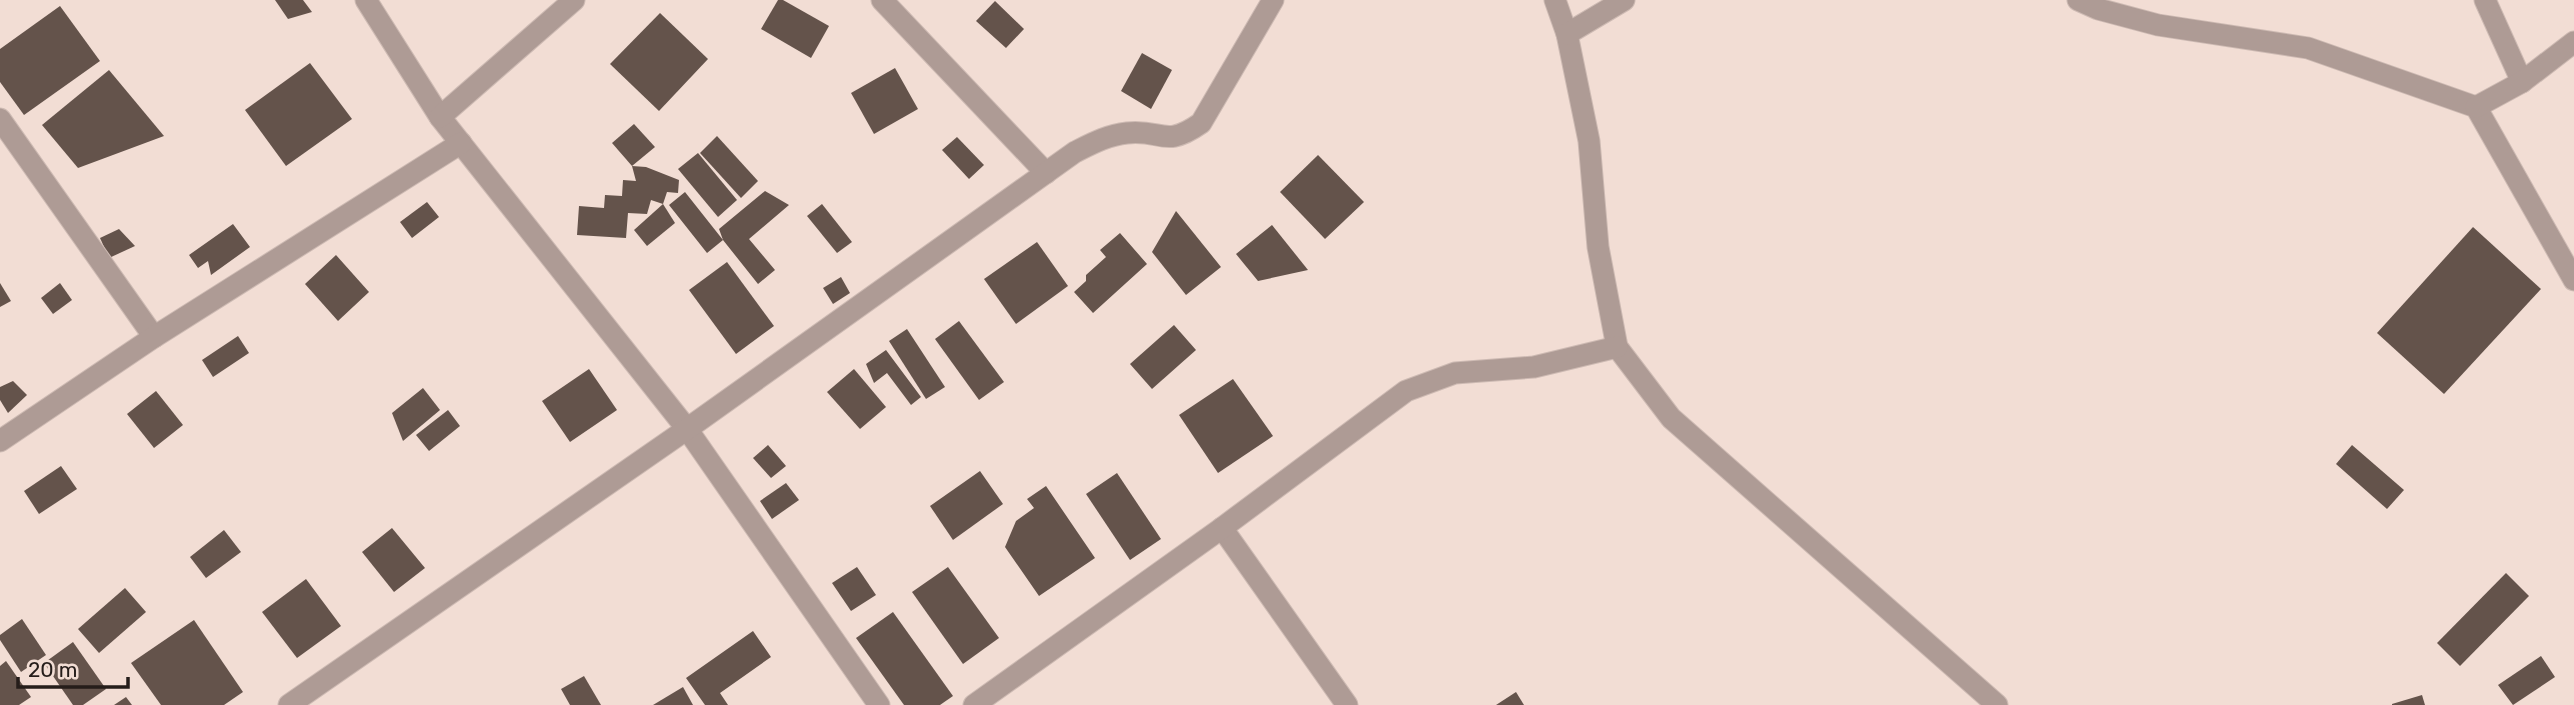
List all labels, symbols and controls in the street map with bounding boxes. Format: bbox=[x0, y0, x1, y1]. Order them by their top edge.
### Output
scale bar bbox=[18, 646, 128, 690]
text: 20 m bbox=[28, 657, 77, 682]

